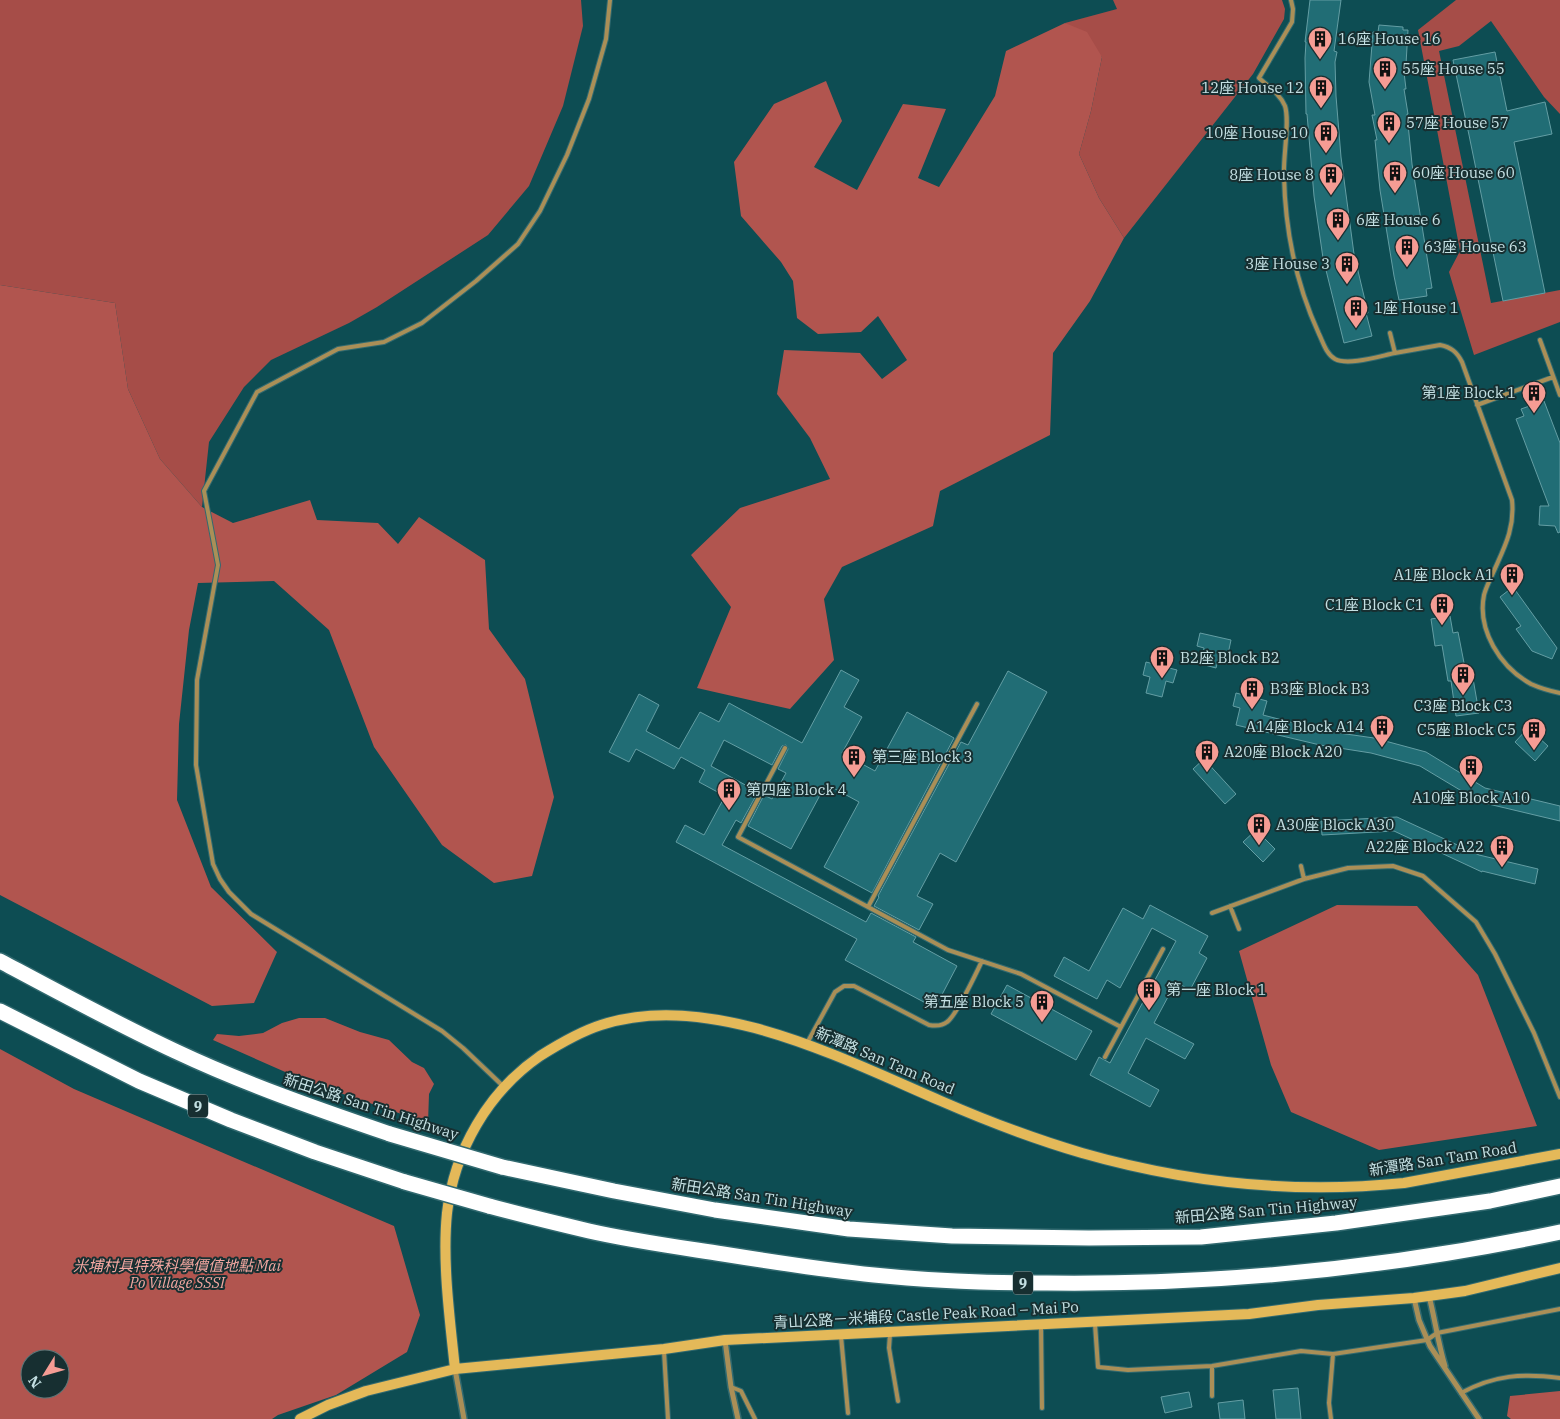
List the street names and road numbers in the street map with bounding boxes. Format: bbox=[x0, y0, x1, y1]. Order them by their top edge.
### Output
street label: 新潭路 San Tam Road bbox=[813, 1023, 958, 1098]
street label: 新田公路 San Tin Highway bbox=[281, 1069, 461, 1144]
road number: 9 bbox=[188, 1094, 208, 1118]
street label: 新潭路 San Tam Road bbox=[1368, 1137, 1518, 1180]
street label: 新田公路 San Tin Highway bbox=[670, 1174, 854, 1221]
street label: 新田公路 San Tin Highway bbox=[1174, 1192, 1358, 1227]
road number: 9 bbox=[1013, 1272, 1033, 1295]
street label: 青山公路－米埔段 Castle Peak Road – Mai Po bbox=[773, 1297, 1079, 1332]

